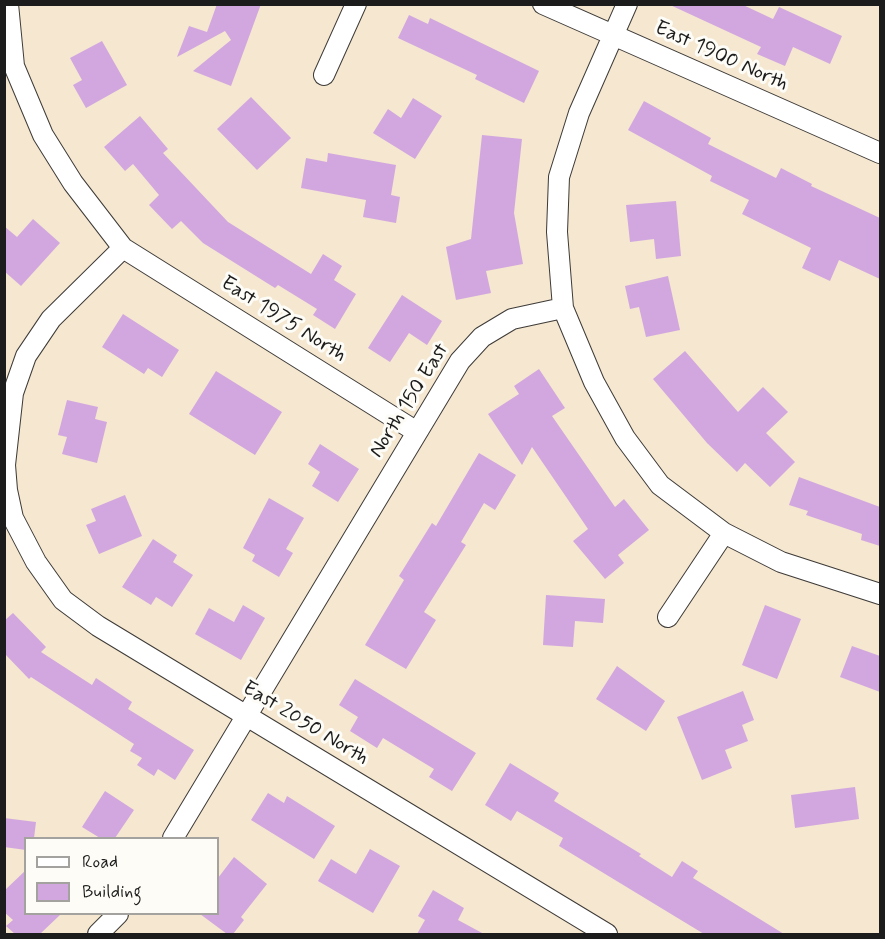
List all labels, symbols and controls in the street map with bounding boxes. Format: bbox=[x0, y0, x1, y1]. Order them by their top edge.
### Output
street label: East 1900 North bbox=[650, 16, 792, 98]
street label: East 1975 North bbox=[216, 271, 350, 369]
street label: North 150 East bbox=[365, 339, 455, 463]
street label: East 2050 North bbox=[237, 676, 373, 772]
legend bbox=[24, 837, 219, 915]
text: Road bbox=[82, 850, 118, 874]
text: Building bbox=[82, 880, 142, 904]

